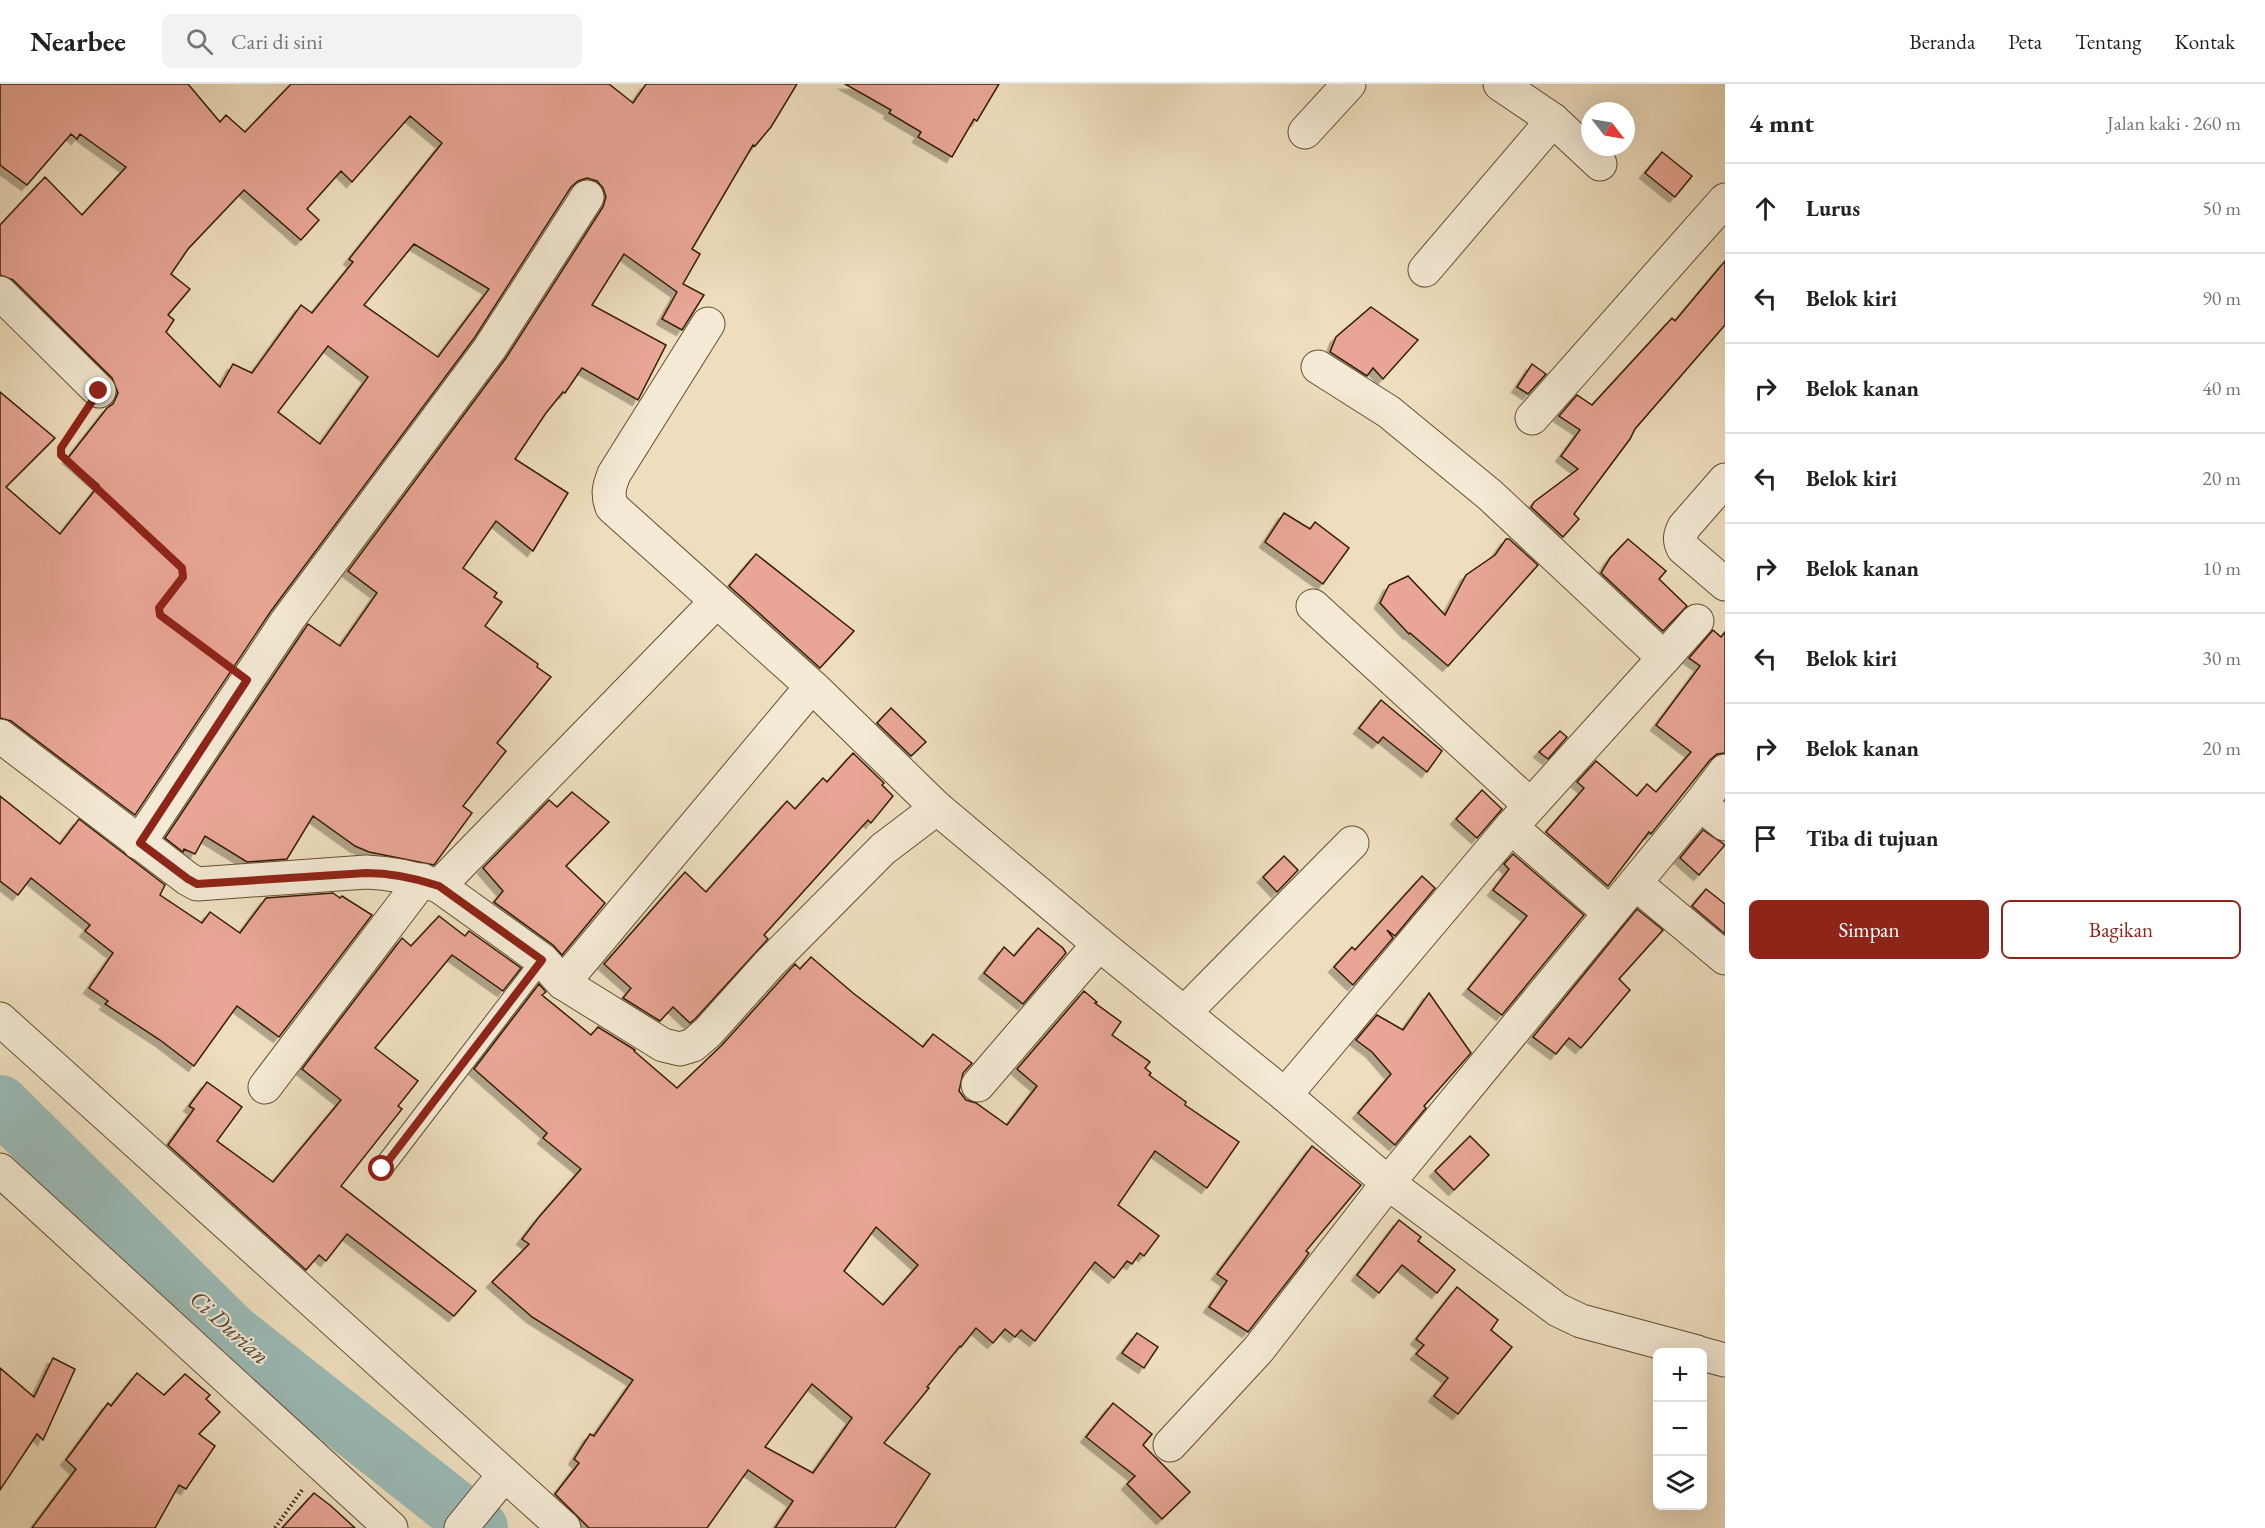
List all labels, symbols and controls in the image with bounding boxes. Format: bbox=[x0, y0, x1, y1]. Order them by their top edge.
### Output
search box bbox=[162, 14, 582, 68]
text: Nearbee bbox=[30, 23, 126, 59]
icon: search bbox=[183, 25, 216, 58]
text: Cari di sini bbox=[231, 27, 323, 56]
text: Beranda bbox=[1909, 28, 1975, 55]
text: Peta bbox=[2008, 28, 2042, 55]
text: Tentang bbox=[2075, 28, 2141, 55]
text: Kontak bbox=[2174, 28, 2235, 55]
north arrow bbox=[1581, 102, 1635, 156]
text: 4 mnt bbox=[1749, 106, 1814, 140]
text: Jalan kaki · 260 m bbox=[2107, 110, 2241, 136]
icon: ahead bbox=[1749, 192, 1782, 225]
text: Lurus bbox=[1806, 194, 1860, 223]
text: 50 m bbox=[2202, 195, 2241, 221]
icon: left bbox=[1749, 282, 1782, 315]
text: Belok kiri bbox=[1806, 284, 1897, 313]
text: 90 m bbox=[2202, 285, 2241, 311]
icon: right bbox=[1749, 372, 1782, 405]
text: Belok kanan bbox=[1806, 374, 1919, 403]
text: 40 m bbox=[2202, 375, 2241, 401]
route end bbox=[85, 377, 111, 403]
icon: left bbox=[1749, 462, 1782, 495]
text: Belok kiri bbox=[1806, 464, 1897, 493]
text: 20 m bbox=[2202, 465, 2241, 491]
icon: right bbox=[1749, 552, 1782, 585]
text: Belok kanan bbox=[1806, 554, 1919, 583]
text: 10 m bbox=[2202, 555, 2241, 581]
icon: left bbox=[1749, 642, 1782, 675]
text: Belok kiri bbox=[1806, 644, 1897, 673]
text: 30 m bbox=[2202, 645, 2241, 671]
icon: right bbox=[1749, 732, 1782, 765]
text: Belok kanan bbox=[1806, 734, 1919, 763]
text: 20 m bbox=[2202, 735, 2241, 761]
icon: arrive bbox=[1749, 822, 1782, 855]
text: Tiba di tujuan bbox=[1806, 824, 1938, 853]
button: Simpan bbox=[1749, 900, 1989, 959]
button: Bagikan bbox=[2001, 900, 2241, 959]
route start bbox=[368, 1155, 394, 1181]
water label: Ci Durian bbox=[184, 1283, 276, 1371]
map controls bbox=[1653, 1348, 1707, 1510]
button: + bbox=[1653, 1348, 1707, 1402]
button: − bbox=[1653, 1402, 1707, 1456]
button: layers bbox=[1653, 1456, 1707, 1510]

